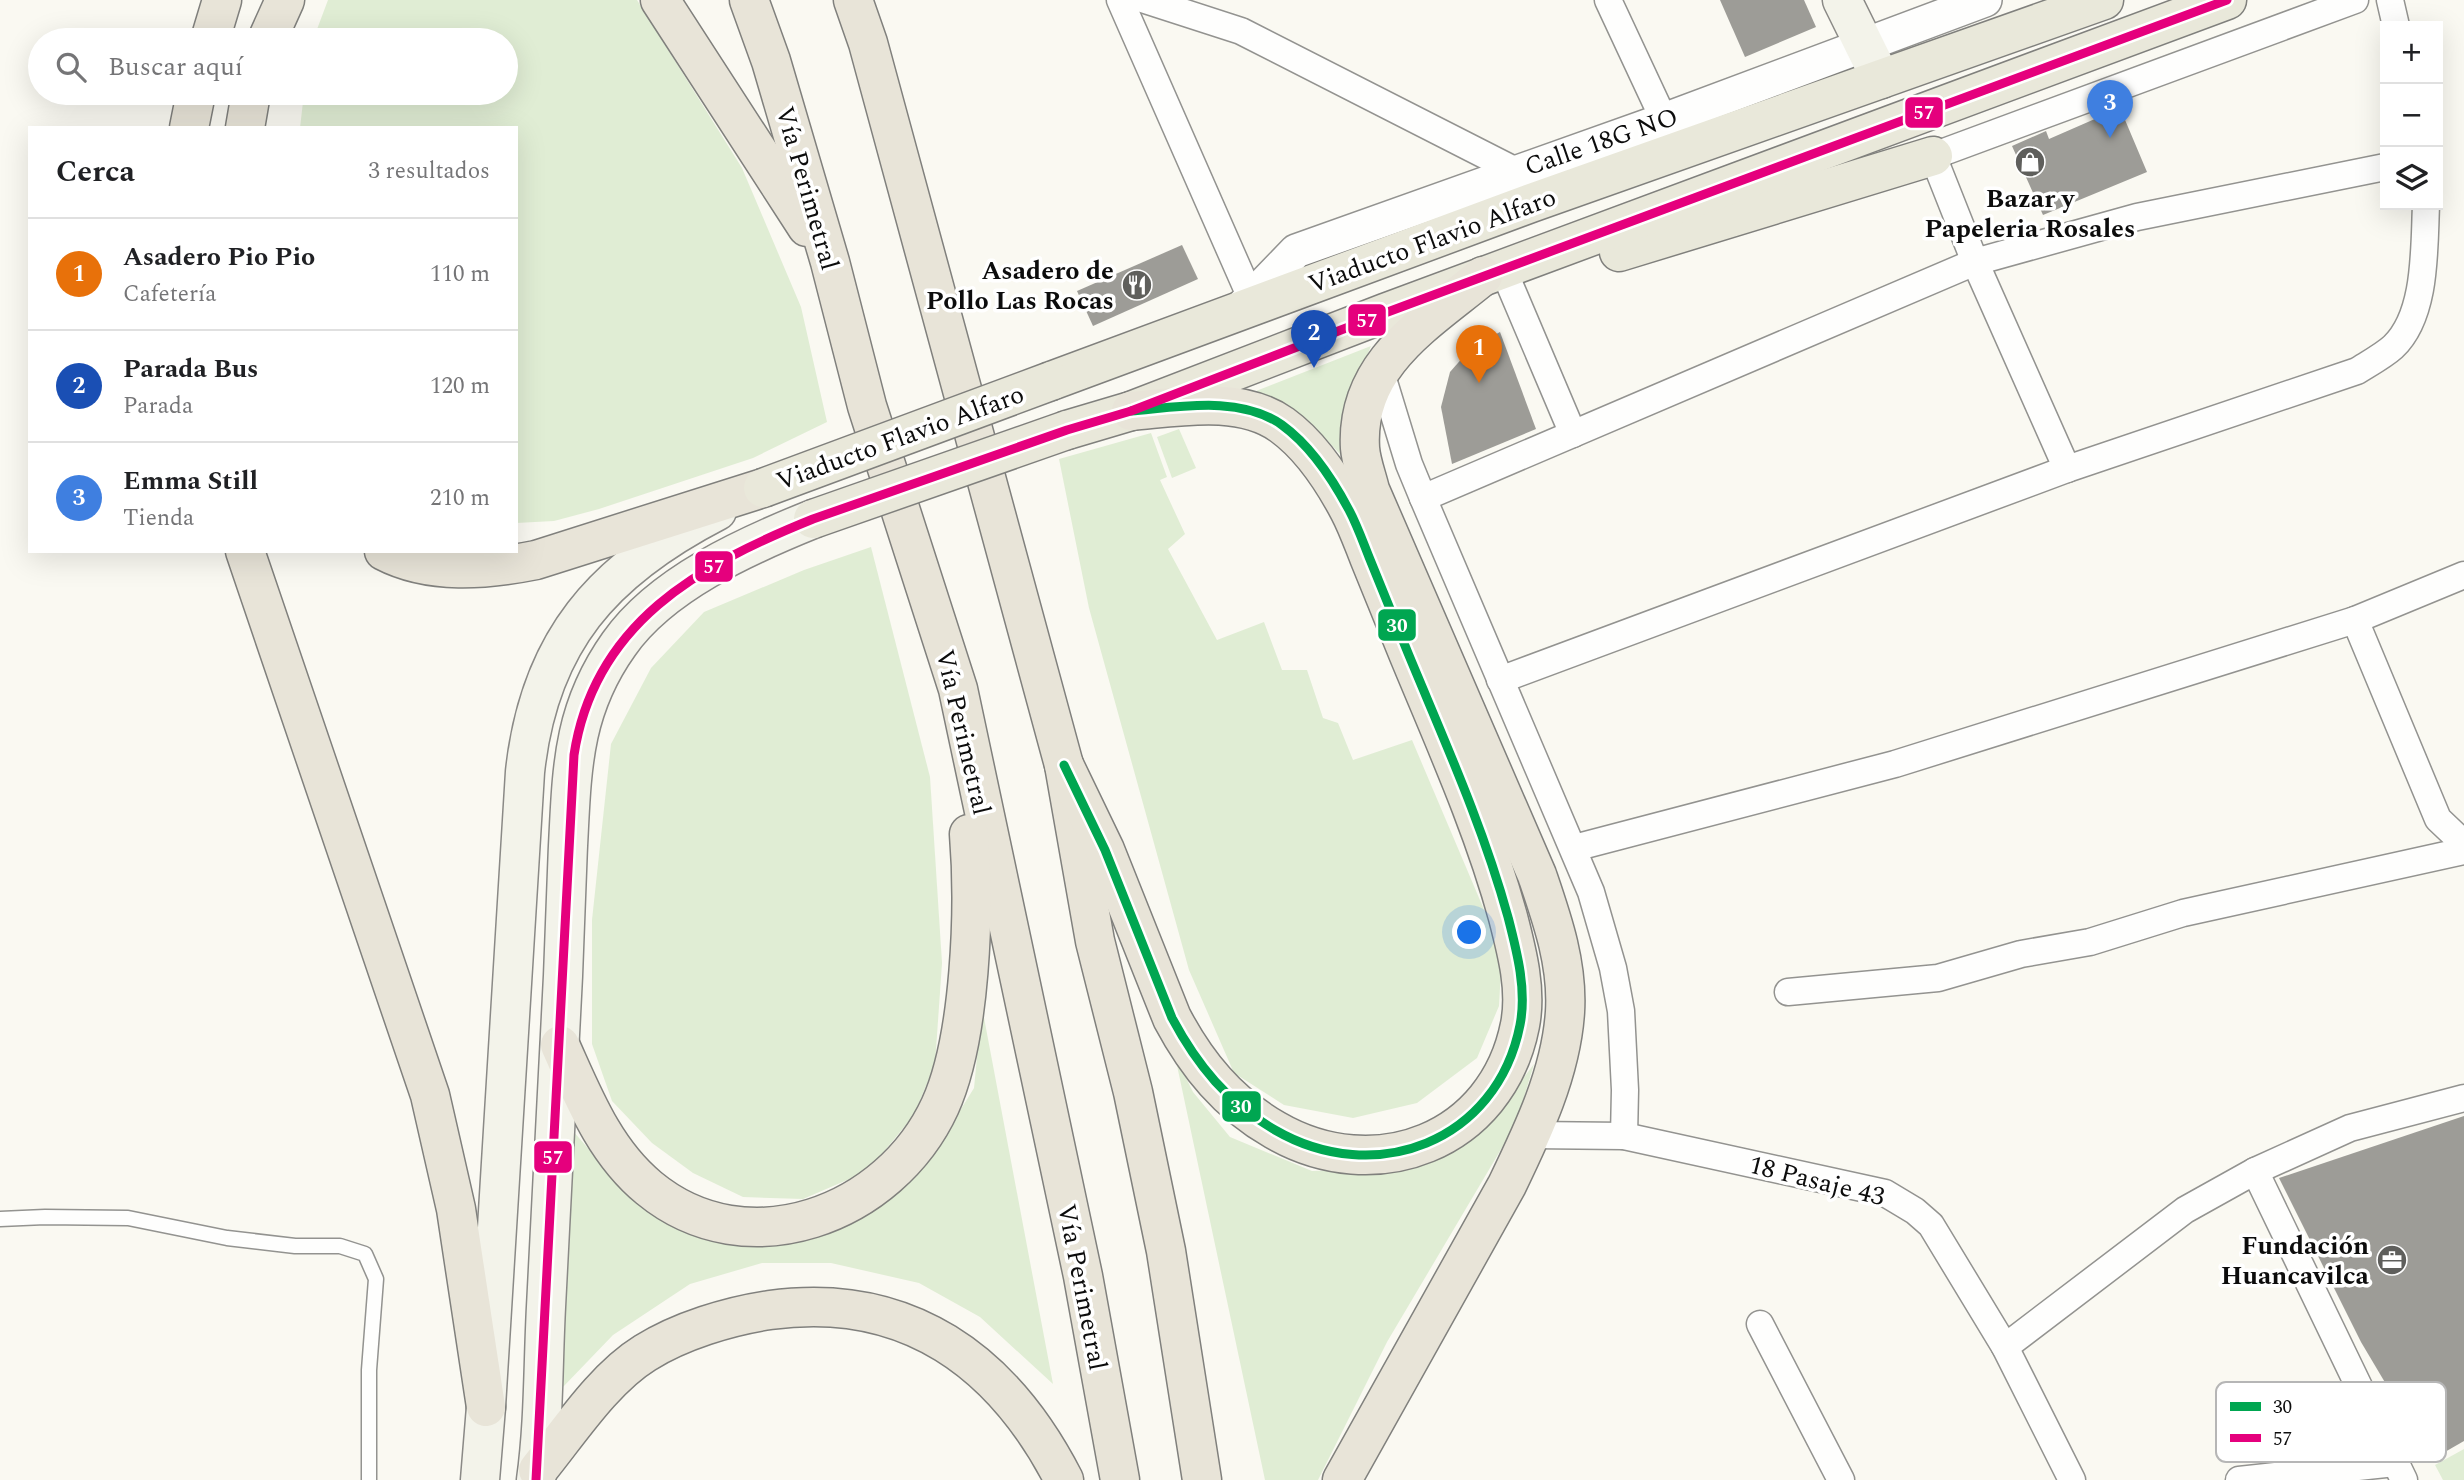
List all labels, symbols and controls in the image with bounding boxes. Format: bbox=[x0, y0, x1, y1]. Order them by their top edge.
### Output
map controls bbox=[2380, 21, 2443, 210]
button: + bbox=[2380, 21, 2443, 84]
search box bbox=[28, 28, 518, 105]
text: Buscar aquí bbox=[108, 47, 243, 87]
icon: search bbox=[52, 48, 90, 86]
pin: 3 bbox=[2087, 80, 2133, 138]
button: − bbox=[2380, 84, 2443, 147]
line badge: 57 bbox=[1904, 96, 1944, 129]
street label: Calle 18G NO bbox=[1519, 97, 1684, 187]
text: 57 bbox=[1913, 99, 1935, 128]
street label: Vía Perimetral bbox=[765, 102, 850, 275]
shop icon: Bazar y Papeleria Rosales bbox=[2013, 145, 2047, 179]
button: layers bbox=[2380, 147, 2443, 210]
text: Cerca bbox=[56, 149, 135, 195]
text: 3 resultados bbox=[368, 154, 490, 189]
street label: Viaducto Flavio Alfaro bbox=[1303, 177, 1562, 304]
place label: Bazar y Papeleria Rosales bbox=[1925, 179, 2135, 249]
text: Asadero Pio Pio bbox=[123, 237, 315, 277]
place label: Asadero de Pollo Las Rocas bbox=[926, 251, 1114, 321]
text: 1 bbox=[73, 257, 85, 292]
text: 110 m bbox=[430, 257, 490, 292]
restaurant icon: Asadero de Pollo Las Rocas bbox=[1120, 268, 1154, 302]
text: Cafetería bbox=[123, 277, 217, 312]
line badge: 57 bbox=[1347, 303, 1387, 337]
text: 57 bbox=[1356, 307, 1378, 336]
pin: 2 bbox=[1291, 310, 1337, 368]
pin: 1 bbox=[1456, 325, 1502, 383]
text: Parada Bus bbox=[123, 349, 258, 389]
text: 2 bbox=[73, 369, 85, 404]
text: 120 m bbox=[430, 369, 490, 404]
street label: Viaducto Flavio Alfaro bbox=[771, 374, 1030, 501]
text: Parada bbox=[123, 389, 193, 424]
text: Emma Still bbox=[123, 461, 258, 501]
text: 3 bbox=[73, 481, 85, 516]
text: 210 m bbox=[430, 481, 490, 516]
text: Tienda bbox=[123, 501, 194, 536]
line badge: 57 bbox=[694, 550, 734, 583]
text: 57 bbox=[703, 553, 725, 582]
line badge: 30 bbox=[1377, 608, 1417, 642]
text: 30 bbox=[1386, 612, 1408, 641]
street label: Vía Perimetral bbox=[925, 645, 1002, 819]
your location bbox=[1452, 915, 1486, 949]
line badge: 30 bbox=[1221, 1090, 1262, 1123]
text: 30 bbox=[1230, 1093, 1252, 1122]
line badge: 57 bbox=[533, 1140, 573, 1174]
text: 57 bbox=[542, 1144, 564, 1173]
street label: 18 Pasaje 43 bbox=[1745, 1145, 1889, 1217]
street label: Vía Perimetral bbox=[1046, 1200, 1118, 1374]
place label: Fundación Huancavilca bbox=[2221, 1226, 2370, 1296]
office icon: Fundación Huancavilca bbox=[2375, 1243, 2409, 1277]
legend bbox=[2216, 1382, 2446, 1462]
text: 30 bbox=[2273, 1393, 2292, 1422]
text: 57 bbox=[2273, 1425, 2292, 1454]

